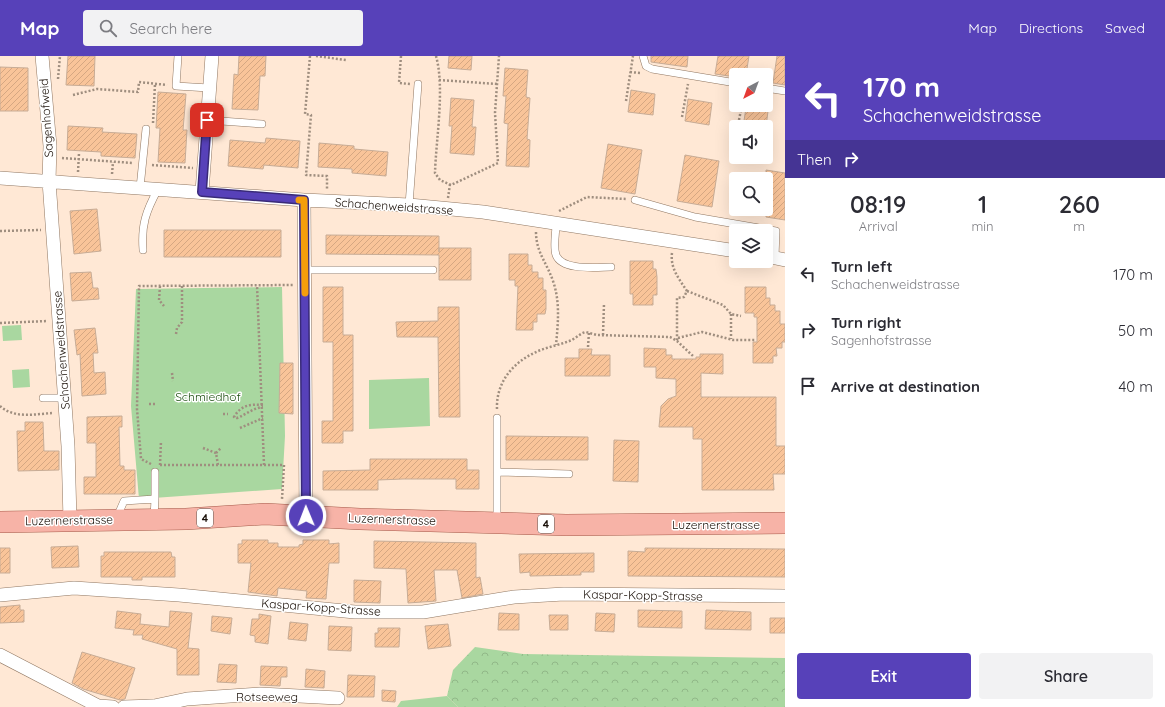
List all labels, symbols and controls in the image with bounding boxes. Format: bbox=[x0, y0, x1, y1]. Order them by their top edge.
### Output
search box bbox=[83, 10, 363, 46]
text: Map bbox=[20, 16, 59, 40]
icon: search bbox=[97, 17, 119, 39]
text: Search here bbox=[129, 19, 212, 38]
text: Map bbox=[968, 19, 997, 37]
text: Directions bbox=[1019, 19, 1083, 37]
text: Saved bbox=[1105, 19, 1145, 37]
north arrow bbox=[729, 68, 773, 112]
map controls bbox=[729, 68, 773, 268]
text: 170 m bbox=[863, 69, 940, 104]
icon: left bbox=[797, 72, 849, 124]
street label: Sagenhofweid bbox=[36, 78, 56, 158]
pin bbox=[190, 103, 224, 137]
text: Schachenweidstrasse bbox=[863, 104, 1041, 127]
icon: arrive bbox=[196, 109, 218, 131]
button: sound bbox=[729, 120, 773, 164]
icon: right bbox=[840, 148, 862, 170]
text: Then bbox=[797, 150, 832, 169]
button: search bbox=[729, 172, 773, 216]
text: 08:19 bbox=[850, 189, 906, 219]
text: 1 bbox=[978, 189, 987, 219]
text: 260 bbox=[1059, 189, 1100, 219]
street label: Schachenweidstrasse bbox=[334, 194, 454, 218]
text: Arrival bbox=[859, 218, 898, 234]
text: min bbox=[971, 218, 994, 234]
text: m bbox=[1073, 218, 1085, 234]
button: layers bbox=[729, 224, 773, 268]
text: Turn left bbox=[831, 257, 893, 276]
icon: left bbox=[797, 263, 819, 285]
text: 170 m bbox=[1113, 265, 1153, 284]
text: Schachenweidstrasse bbox=[831, 276, 960, 292]
street label: Schachenweidstrasse bbox=[49, 290, 73, 410]
text: Turn right bbox=[831, 313, 902, 332]
icon: right bbox=[797, 319, 819, 341]
text: 50 m bbox=[1118, 321, 1153, 340]
text: Sagenhofstrasse bbox=[831, 332, 932, 348]
icon: arrive bbox=[797, 375, 819, 397]
text: Arrive at destination bbox=[831, 377, 980, 396]
text: 40 m bbox=[1118, 377, 1153, 396]
park label: Schmiedhof bbox=[175, 389, 242, 404]
position arrow bbox=[285, 495, 327, 537]
road number: 4 bbox=[197, 509, 213, 527]
street label: Luzernerstrasse bbox=[348, 510, 436, 528]
street label: Luzernerstrasse bbox=[25, 512, 113, 528]
road number: 4 bbox=[538, 515, 554, 533]
street label: Luzernerstrasse bbox=[672, 517, 760, 532]
street label: Kaspar-Kopp-Strasse bbox=[583, 586, 703, 604]
street label: Kaspar-Kopp-Strasse bbox=[261, 595, 381, 619]
button: Exit bbox=[797, 653, 971, 699]
button: Share bbox=[979, 653, 1153, 699]
street label: Rotseeweg bbox=[236, 689, 298, 704]

